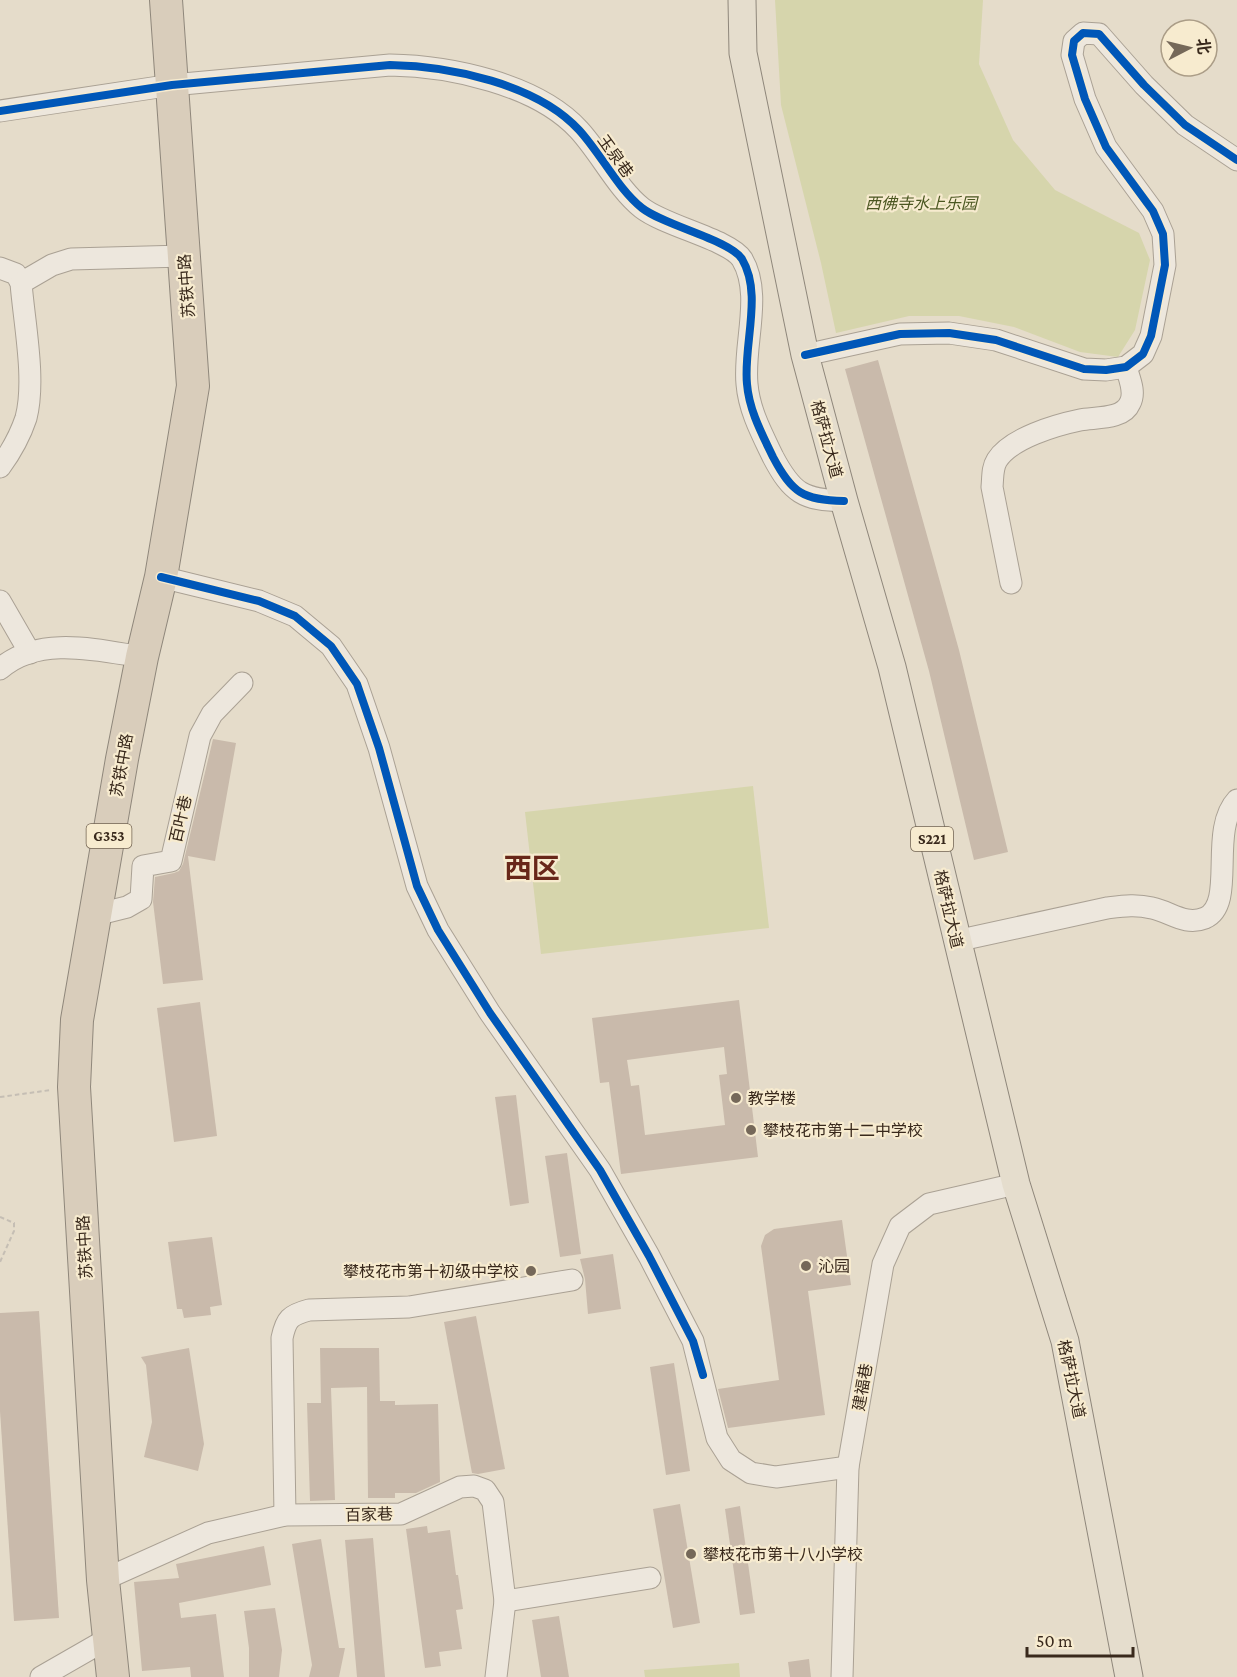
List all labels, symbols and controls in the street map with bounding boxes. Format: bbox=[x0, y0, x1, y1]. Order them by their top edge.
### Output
north arrow bbox=[1159, 18, 1219, 78]
text: 北 bbox=[1194, 37, 1213, 55]
street label: 玉泉巷 bbox=[595, 132, 637, 181]
park label: 西佛寺水上乐园 bbox=[865, 195, 979, 212]
street label: 苏铁中路 bbox=[176, 253, 197, 318]
street label: 格萨拉大道 bbox=[808, 398, 845, 480]
street label: 苏铁中路 bbox=[108, 732, 135, 798]
street label: 百叶巷 bbox=[167, 794, 194, 844]
road number: G353 bbox=[86, 824, 132, 848]
road number: S221 bbox=[911, 827, 953, 851]
district label: 西区 bbox=[504, 853, 560, 884]
street label: 格萨拉大道 bbox=[931, 868, 966, 950]
place label: 教学楼 bbox=[748, 1090, 796, 1107]
marker: 教学楼 bbox=[729, 1091, 743, 1105]
place label: 攀枝花市第十二中学校 bbox=[763, 1122, 923, 1139]
marker: 攀枝花市第十二中学校 bbox=[744, 1123, 758, 1137]
street label: 苏铁中路 bbox=[74, 1215, 95, 1279]
place label: 沁园 bbox=[818, 1258, 850, 1275]
marker: 沁园 bbox=[799, 1259, 813, 1273]
place label: 攀枝花市第十初级中学校 bbox=[343, 1262, 519, 1280]
marker: 攀枝花市第十初级中学校 bbox=[524, 1264, 538, 1278]
street label: 格萨拉大道 bbox=[1055, 1338, 1088, 1420]
street label: 建福巷 bbox=[850, 1362, 875, 1412]
street label: 百家巷 bbox=[345, 1506, 393, 1523]
place label: 攀枝花市第十八小学校 bbox=[703, 1546, 863, 1563]
marker: 攀枝花市第十八小学校 bbox=[684, 1547, 698, 1561]
scale bar bbox=[1027, 1620, 1134, 1658]
text: 50 m bbox=[1036, 1631, 1073, 1651]

